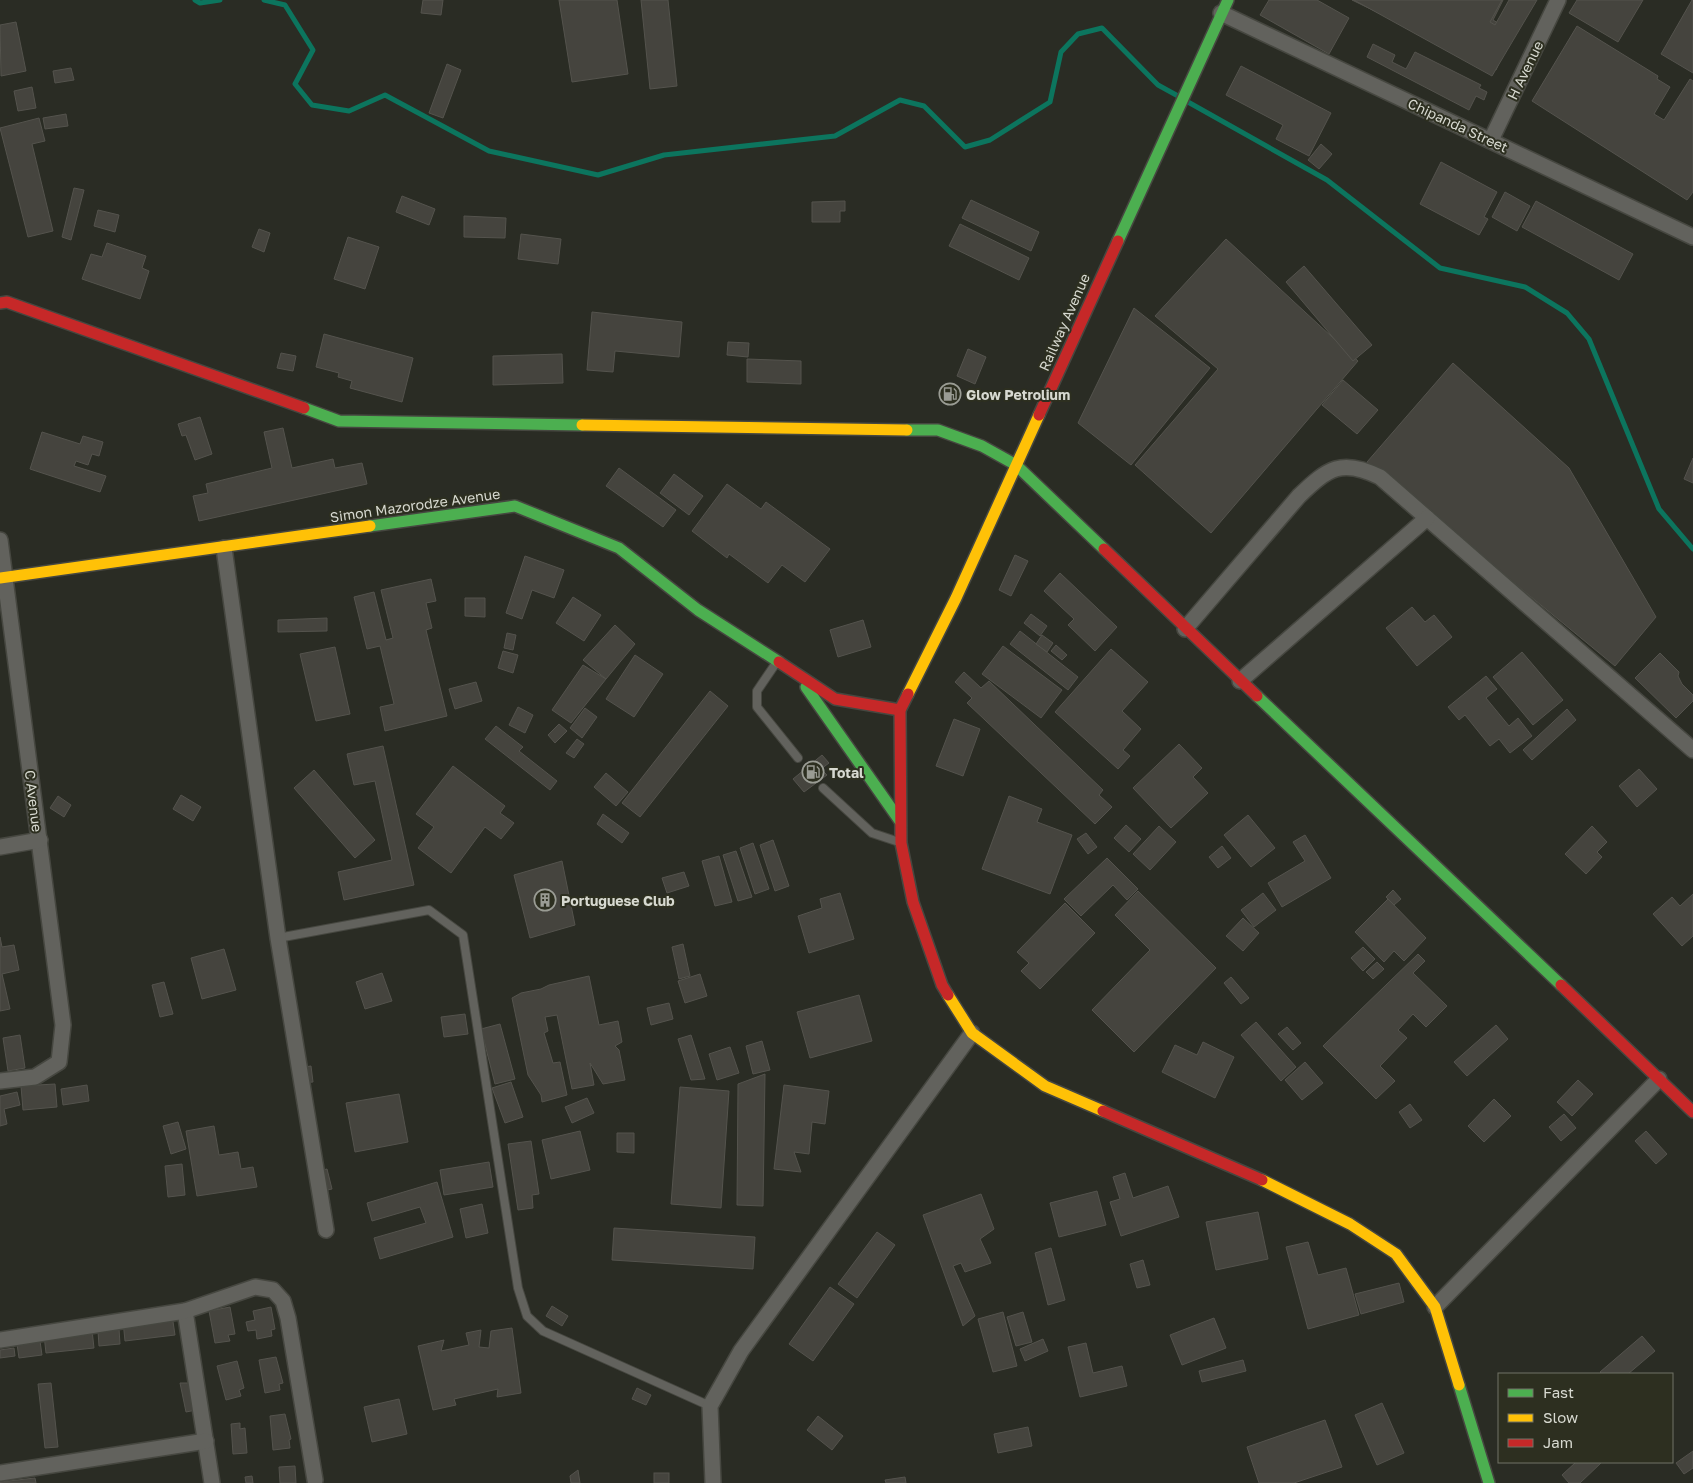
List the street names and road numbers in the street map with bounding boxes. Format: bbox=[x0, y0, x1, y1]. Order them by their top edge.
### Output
street label: H Avenue bbox=[1503, 38, 1547, 102]
street label: Chipanda Street bbox=[1405, 94, 1511, 156]
street label: Railway Avenue bbox=[1035, 271, 1093, 373]
street label: Simon Mazorodze Avenue bbox=[329, 485, 501, 525]
street label: C Avenue bbox=[22, 769, 46, 833]

